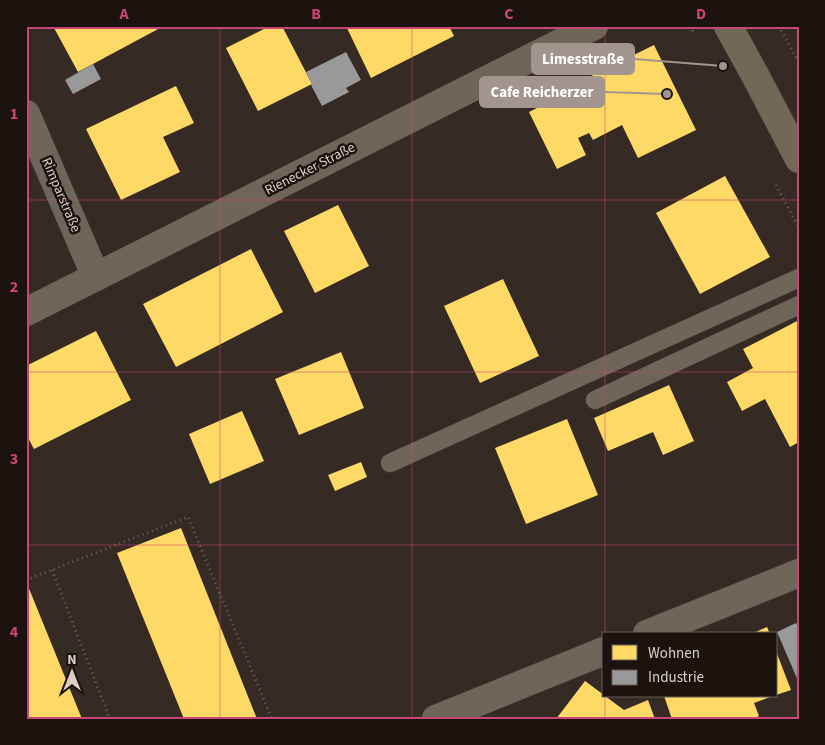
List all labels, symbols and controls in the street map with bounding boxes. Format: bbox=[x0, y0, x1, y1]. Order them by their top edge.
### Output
text: A bbox=[118, 3, 129, 25]
text: B bbox=[311, 3, 321, 25]
text: C bbox=[504, 3, 514, 25]
text: D bbox=[696, 3, 706, 25]
callout: Limesstraße bbox=[532, 44, 634, 74]
text: Limesstraße bbox=[542, 49, 624, 70]
callout: Cafe Reicherzer bbox=[480, 77, 604, 107]
text: Cafe Reicherzer bbox=[490, 82, 594, 103]
text: 1 bbox=[10, 103, 18, 125]
street label: Rienecker Straße bbox=[261, 138, 359, 200]
street label: Rimparstraße bbox=[36, 155, 86, 235]
text: 2 bbox=[10, 276, 18, 298]
text: 3 bbox=[10, 448, 18, 470]
text: 4 bbox=[10, 621, 19, 643]
legend bbox=[602, 632, 778, 698]
text: Wohnen bbox=[648, 643, 700, 664]
north arrow bbox=[48, 648, 98, 698]
text: N bbox=[67, 650, 77, 670]
text: Industrie bbox=[648, 667, 704, 688]

